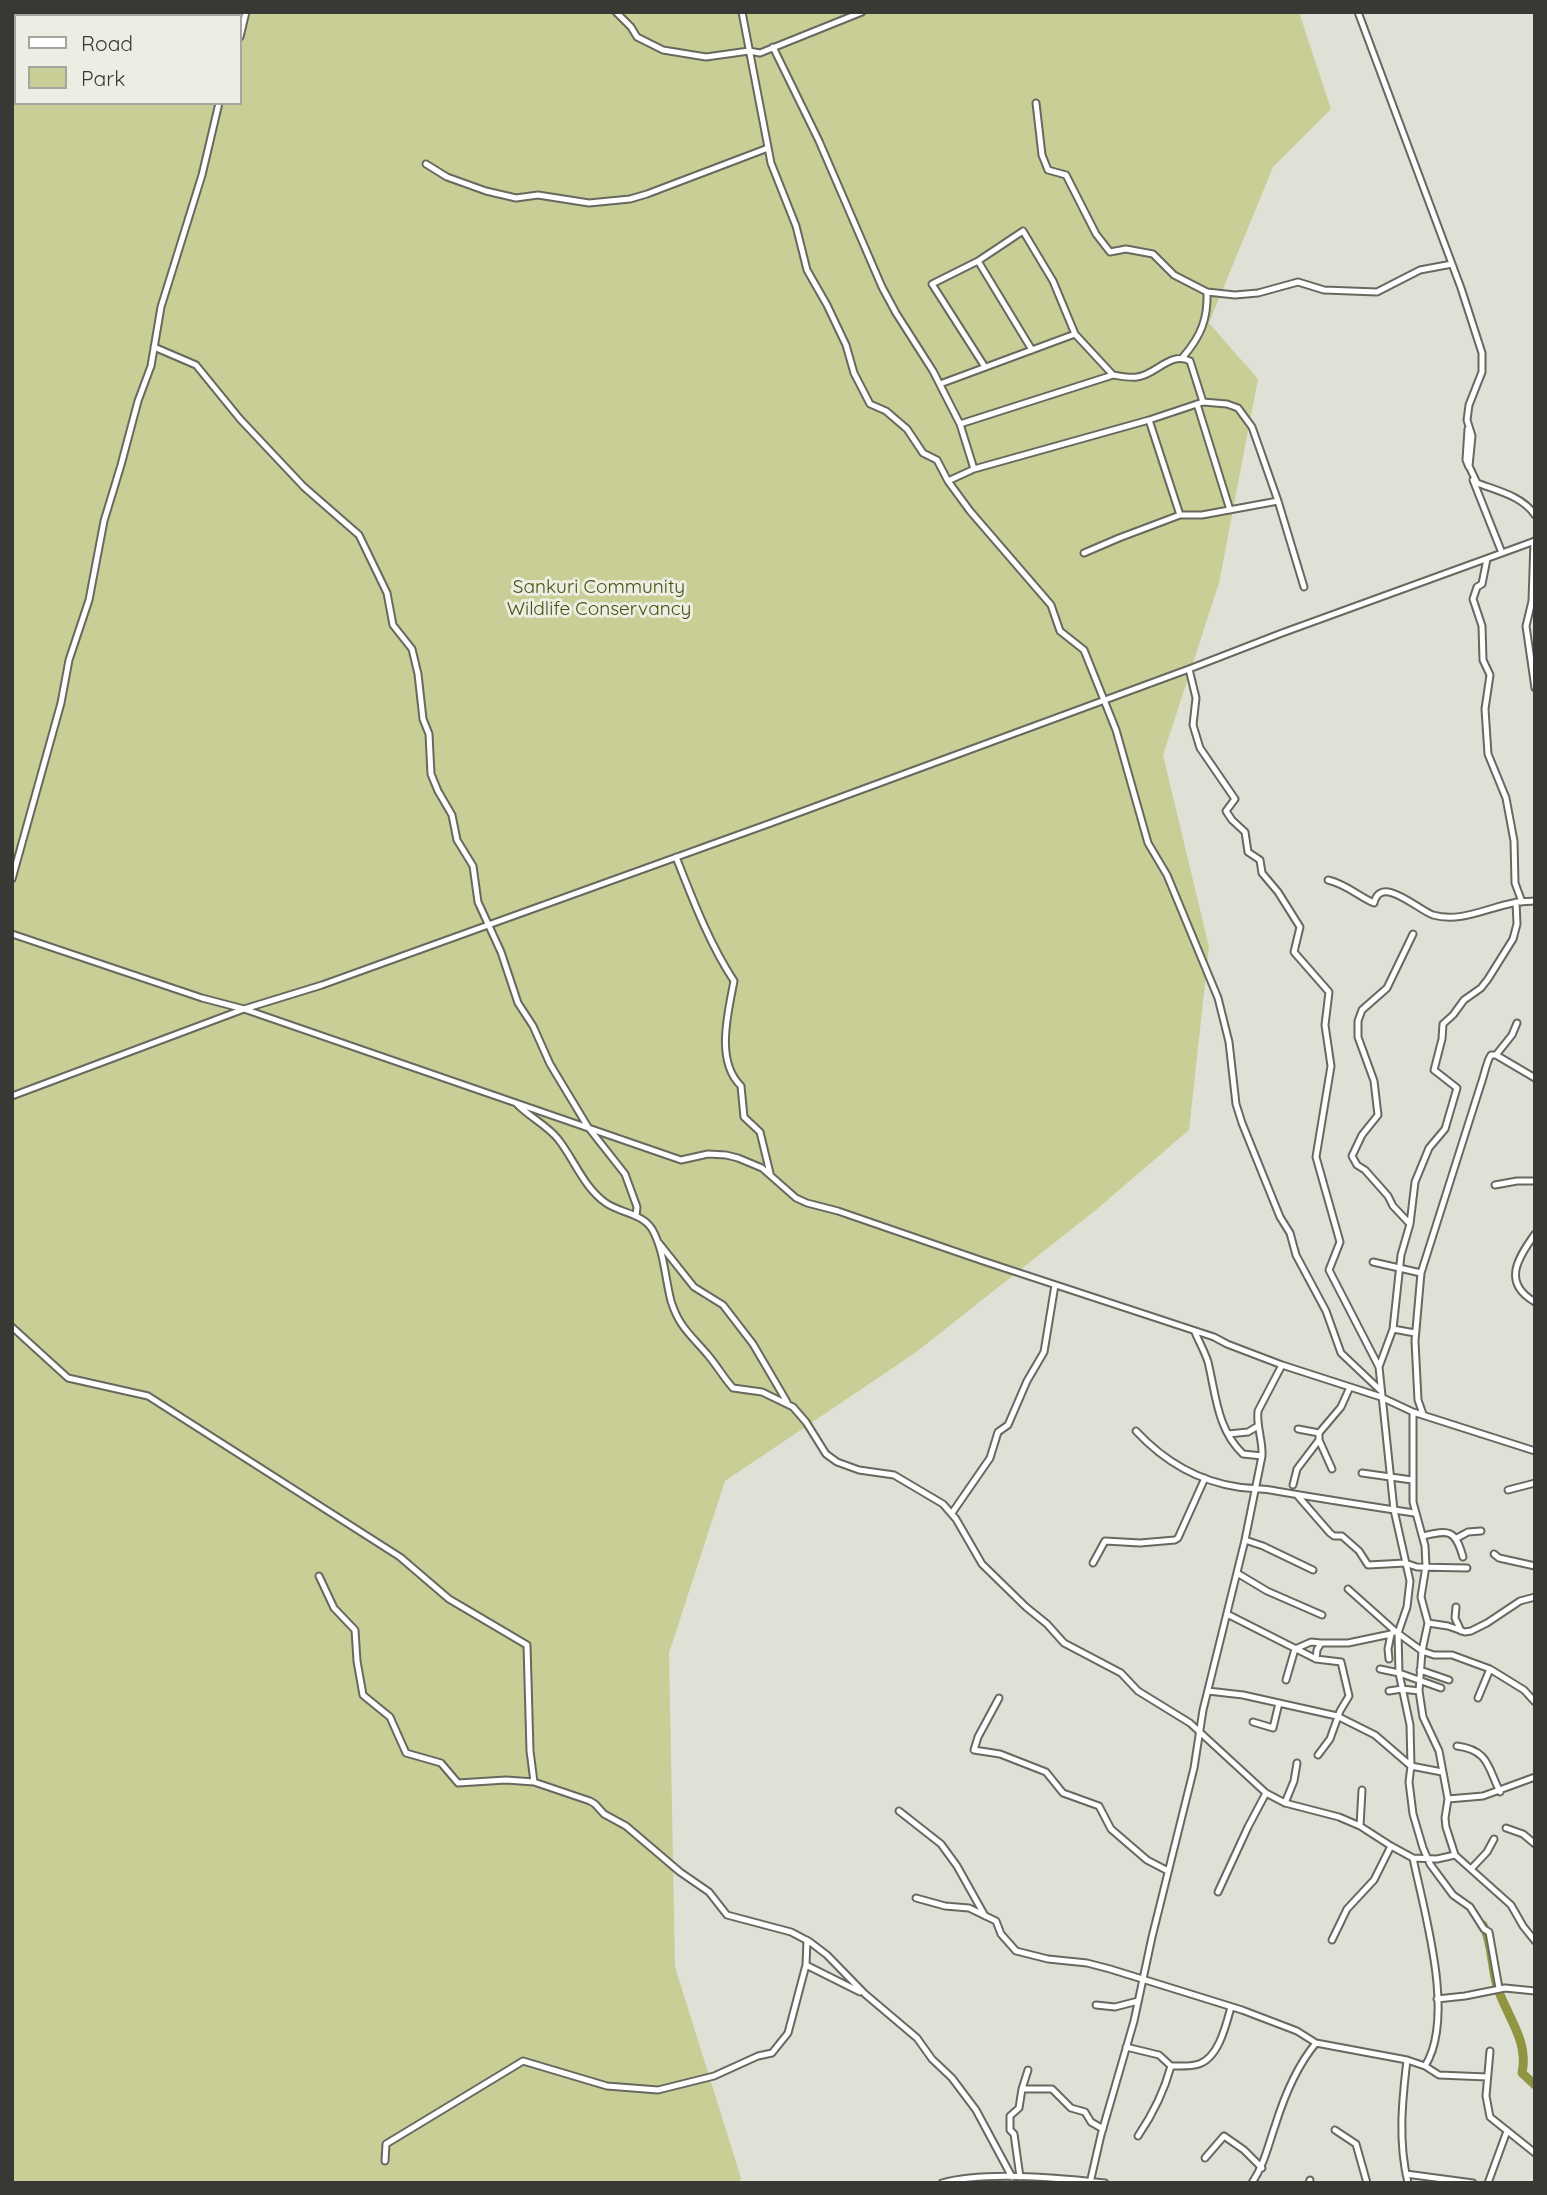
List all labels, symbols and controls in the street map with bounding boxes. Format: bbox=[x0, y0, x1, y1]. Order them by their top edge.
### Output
legend bbox=[14, 14, 242, 105]
text: Road bbox=[81, 30, 133, 56]
text: Park bbox=[81, 65, 125, 91]
park label: Sankuri Community Wildlife Conservancy bbox=[507, 576, 691, 620]

